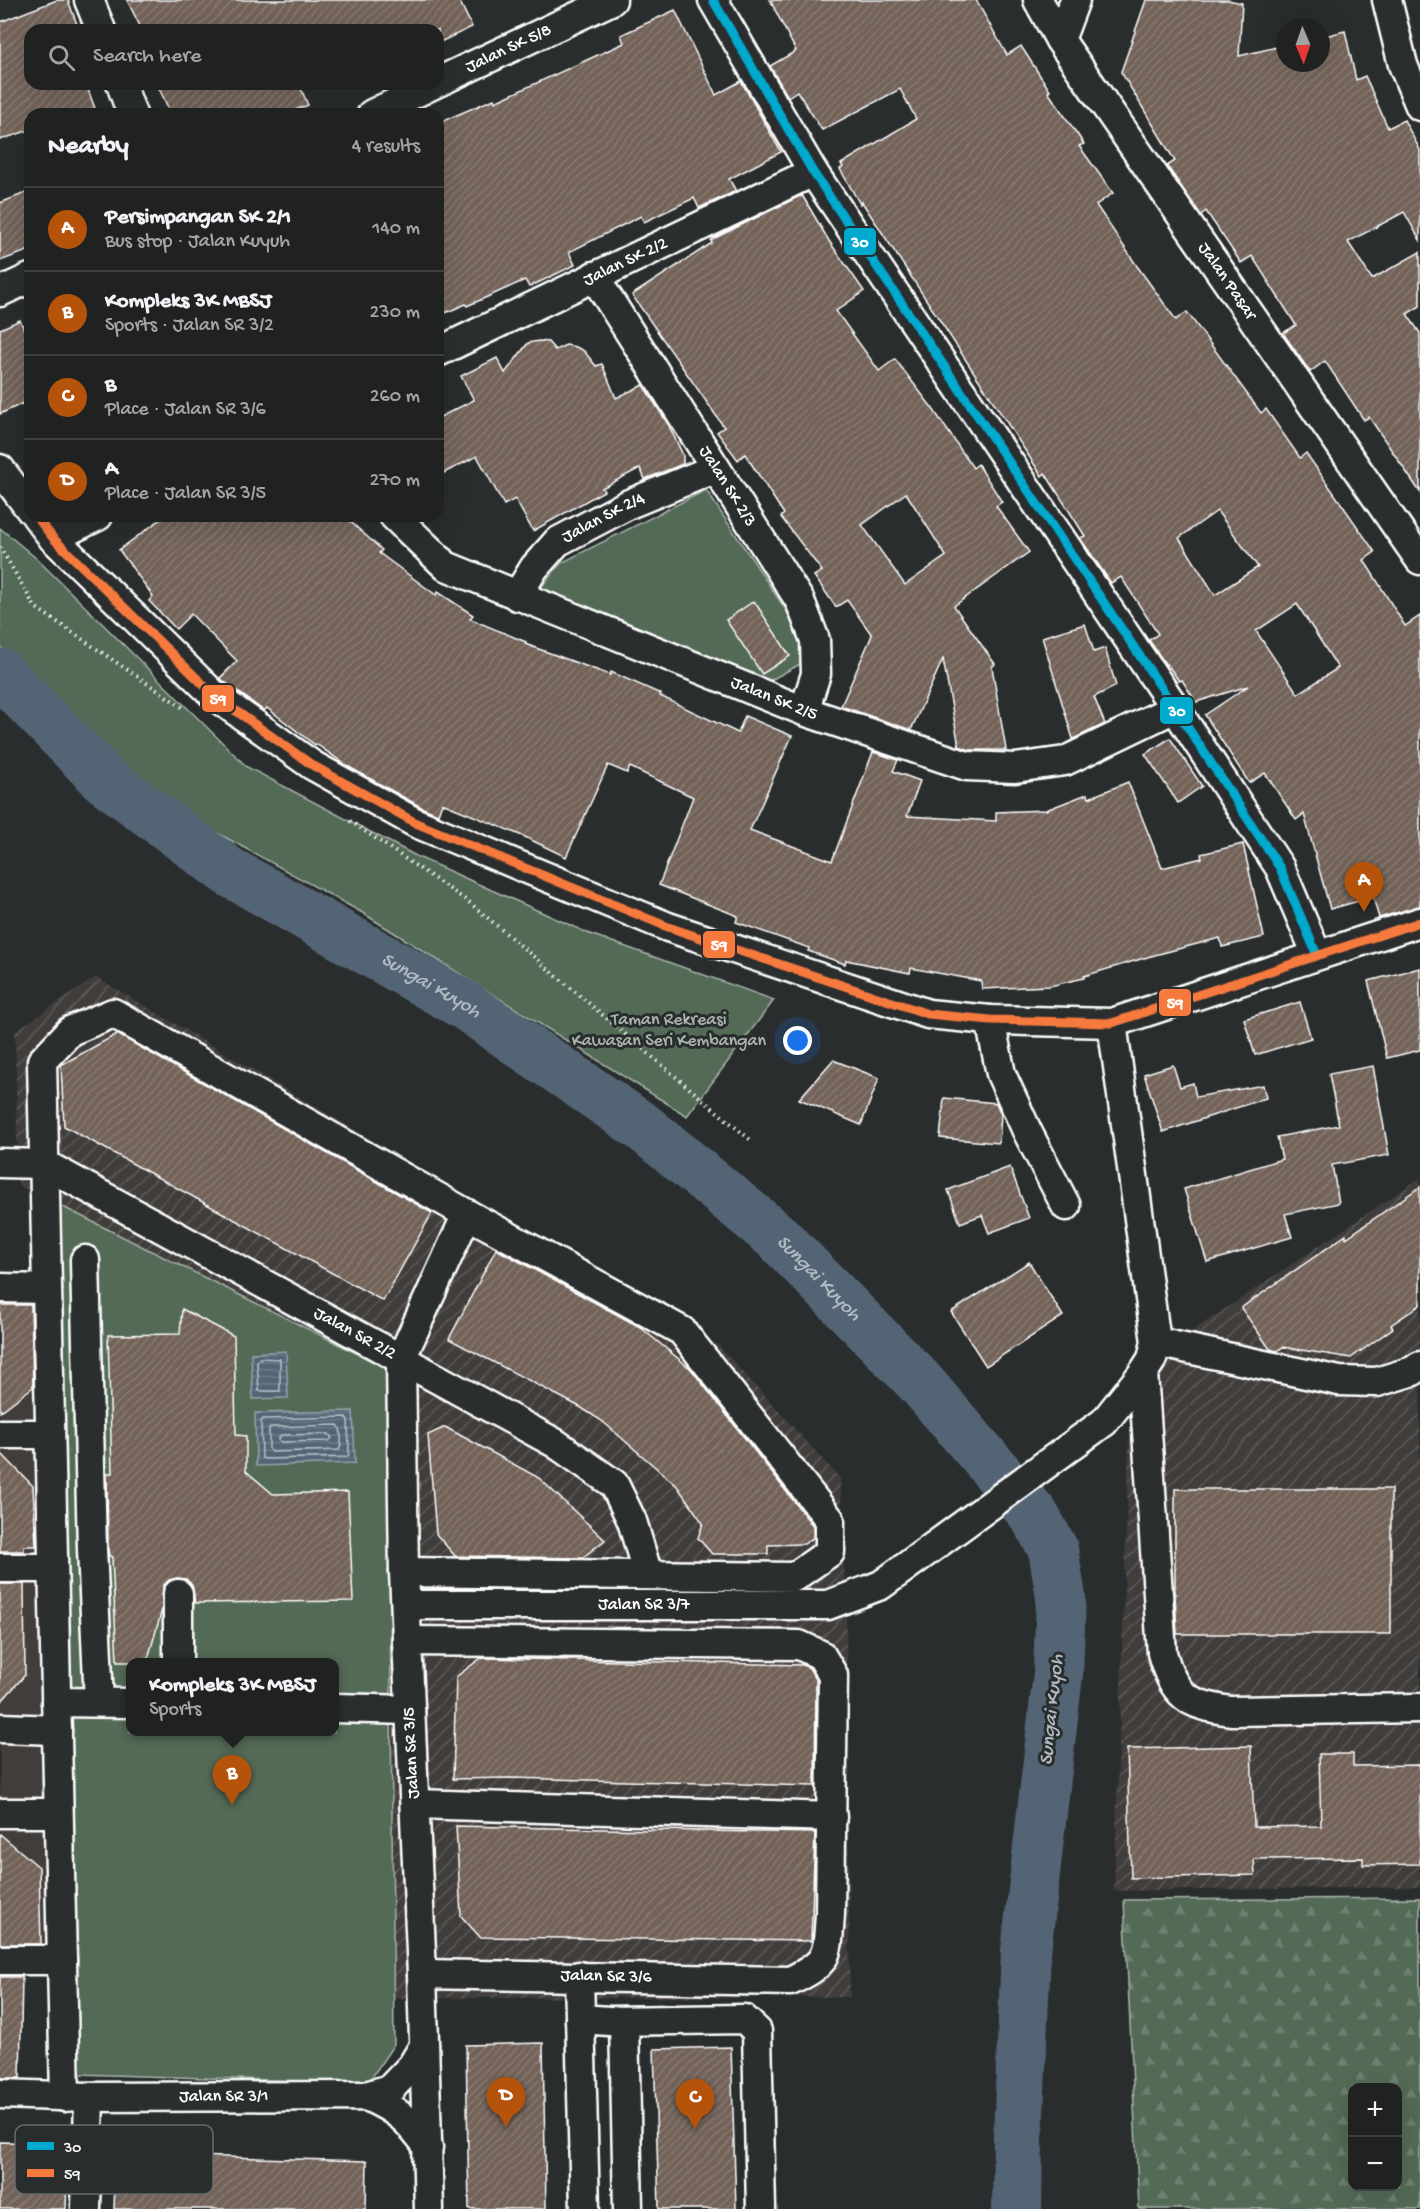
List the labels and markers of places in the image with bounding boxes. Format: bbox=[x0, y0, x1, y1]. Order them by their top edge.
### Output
pin: A bbox=[1344, 862, 1384, 912]
pin: B bbox=[212, 1756, 252, 1805]
pin: D bbox=[486, 2078, 526, 2127]
pin: C bbox=[676, 2080, 714, 2129]

